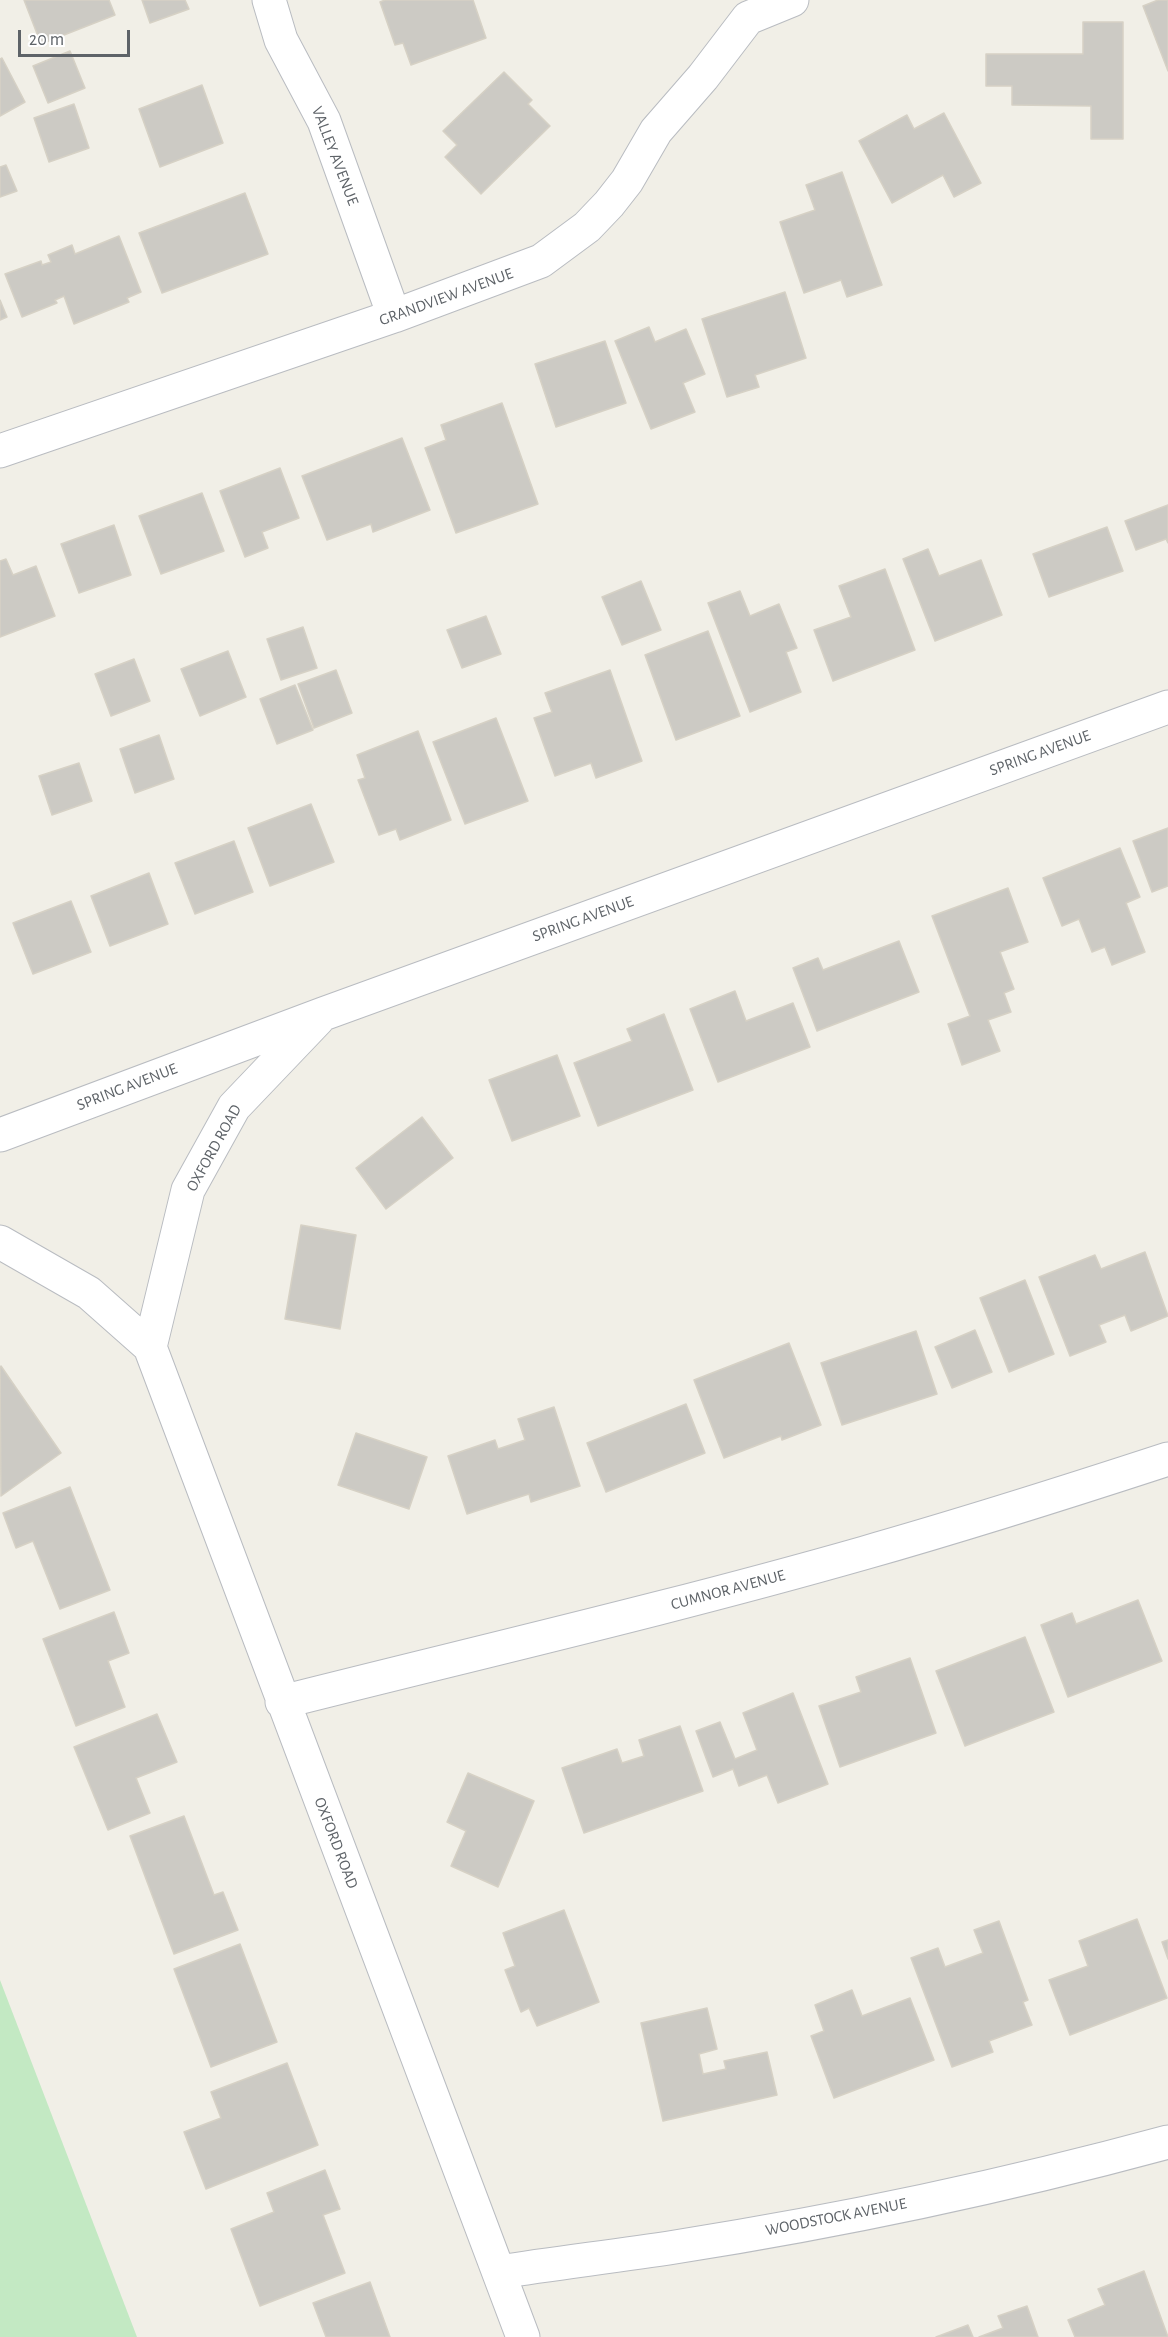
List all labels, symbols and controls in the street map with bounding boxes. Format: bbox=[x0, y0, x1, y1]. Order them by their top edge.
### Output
scale bar bbox=[21, 18, 134, 56]
text: 20 m bbox=[29, 31, 64, 49]
street label: VALLEY AVENUE bbox=[307, 104, 363, 208]
street label: GRANDVIEW AVENUE bbox=[376, 264, 516, 330]
street label: SPRING AVENUE bbox=[987, 726, 1093, 780]
street label: SPRING AVENUE bbox=[530, 892, 636, 946]
street label: SPRING AVENUE bbox=[74, 1059, 180, 1115]
street label: OXFORD ROAD bbox=[182, 1101, 246, 1195]
street label: CUMNOR AVENUE bbox=[669, 1566, 787, 1614]
street label: OXFORD ROAD bbox=[310, 1795, 362, 1891]
street label: WOODSTOCK AVENUE bbox=[764, 2194, 908, 2240]

